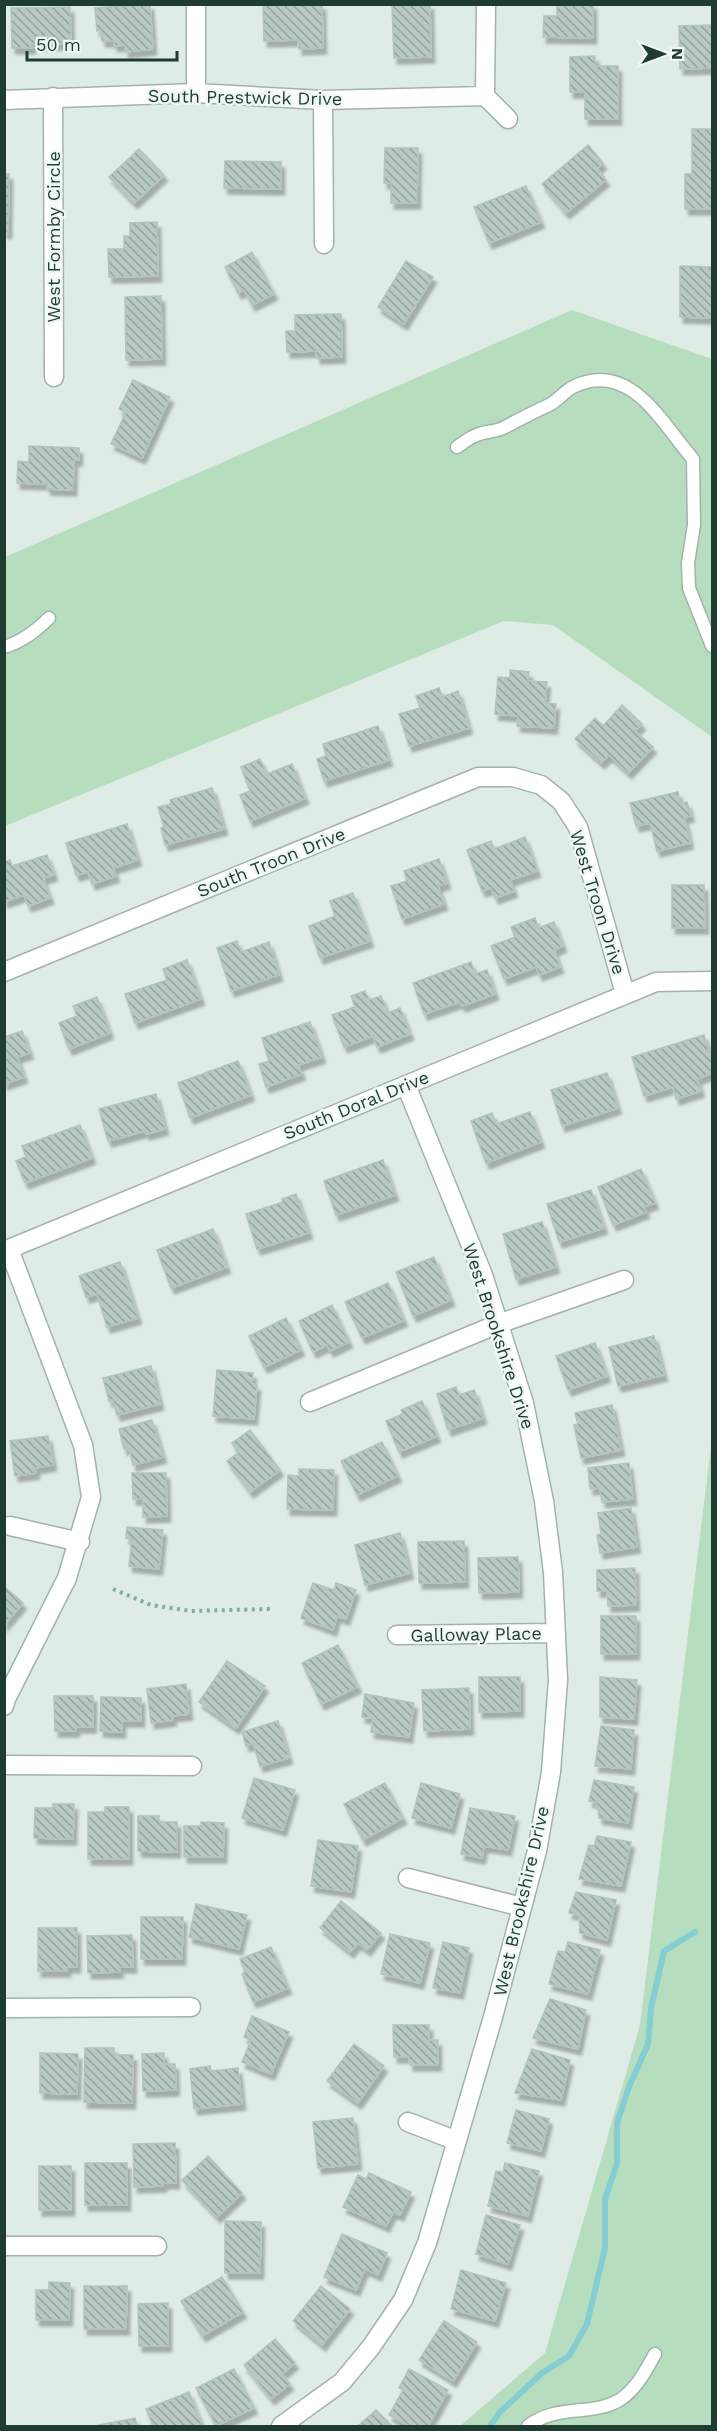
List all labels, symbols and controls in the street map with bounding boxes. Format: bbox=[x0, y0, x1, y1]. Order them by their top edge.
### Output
scale bar bbox=[27, 24, 177, 62]
north arrow bbox=[633, 24, 693, 84]
text: 50 m bbox=[36, 34, 81, 55]
text: N bbox=[668, 48, 687, 60]
street label: South Prestwick Drive bbox=[148, 85, 342, 109]
street label: West Formby Circle bbox=[43, 151, 64, 323]
street label: South Troon Drive bbox=[194, 823, 348, 901]
street label: West Troon Drive bbox=[566, 827, 630, 977]
street label: South Doral Drive bbox=[280, 1066, 432, 1144]
street label: West Brookshire Drive bbox=[459, 1240, 539, 1432]
street label: Galloway Place bbox=[410, 1622, 542, 1646]
street label: West Brookshire Drive bbox=[489, 1804, 553, 1998]

